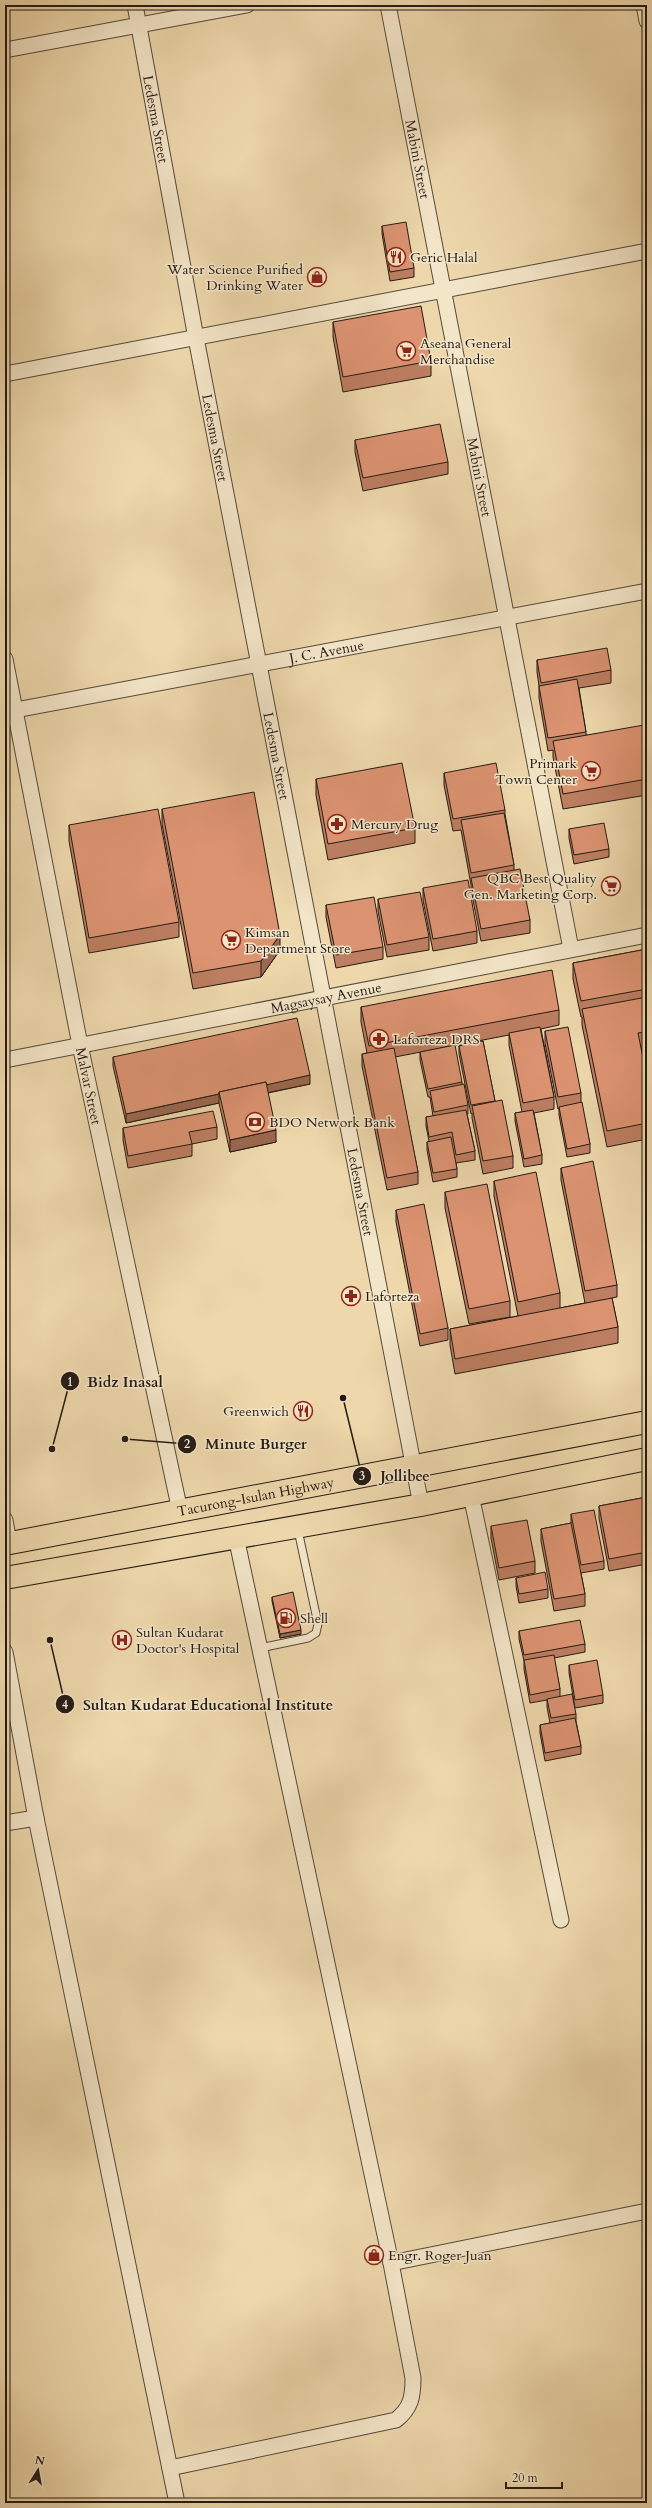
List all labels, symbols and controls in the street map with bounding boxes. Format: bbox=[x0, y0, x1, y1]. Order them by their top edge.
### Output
street label: Ledesma Street bbox=[139, 74, 173, 165]
street label: Mabini Street bbox=[401, 118, 435, 201]
restaurant icon: Geric Halal bbox=[385, 246, 407, 268]
place label: Geric Halal bbox=[410, 248, 478, 267]
place label: Water Science Purified Drinking Water bbox=[166, 260, 304, 295]
shop icon: Water Science Purified Drinking Water bbox=[306, 266, 328, 288]
place label: Aseana General Merchandise bbox=[420, 334, 512, 369]
supermarket icon: Aseana General Merchandise bbox=[395, 340, 417, 362]
street label: Ledesma Street bbox=[197, 392, 233, 484]
street label: Mabini Street bbox=[463, 436, 497, 519]
street label: J. C. Avenue bbox=[285, 635, 365, 668]
street label: Ledesma Street bbox=[259, 710, 294, 802]
place label: Primark Town Center bbox=[495, 754, 578, 789]
supermarket icon: Primark Town Center bbox=[580, 760, 602, 782]
pharmacy icon: Mercury Drug bbox=[326, 813, 348, 835]
place label: Mercury Drug bbox=[351, 815, 438, 834]
place label: QBC Best Quality Gen. Marketing Corp. bbox=[464, 869, 598, 904]
supermarket icon: QBC Best Quality Gen. Marketing Corp. bbox=[600, 875, 622, 897]
place label: Kimsan Department Store bbox=[245, 923, 351, 958]
supermarket icon: Kimsan Department Store bbox=[220, 929, 242, 951]
street label: Magsaysay Avenue bbox=[269, 977, 383, 1018]
pharmacy icon: Laforteza DRS bbox=[368, 1028, 390, 1050]
place label: Laforteza DRS bbox=[393, 1030, 479, 1049]
street label: Malvar Street bbox=[71, 1045, 106, 1127]
bank icon: BDO Network Bank bbox=[244, 1111, 266, 1133]
place label: BDO Network Bank bbox=[269, 1113, 395, 1132]
street label: Ledesma Street bbox=[343, 1146, 378, 1238]
pharmacy icon: Laforteza bbox=[340, 1285, 362, 1307]
place label: Laforteza bbox=[365, 1287, 420, 1306]
callout: Bidz Inasal bbox=[60, 1368, 171, 1395]
text: Bidz Inasal bbox=[87, 1372, 164, 1392]
text: 1 bbox=[67, 1374, 73, 1390]
restaurant icon: Greenwich bbox=[292, 1400, 314, 1422]
place label: Greenwich bbox=[223, 1402, 289, 1421]
callout: Minute Burger bbox=[177, 1431, 315, 1458]
text: Minute Burger bbox=[205, 1434, 308, 1454]
text: 2 bbox=[184, 1436, 190, 1452]
callout: Jollibee bbox=[352, 1462, 438, 1489]
text: Jollibee bbox=[378, 1466, 430, 1486]
text: 3 bbox=[359, 1468, 365, 1484]
street label: Tacurong-Isulan Highway bbox=[175, 1472, 336, 1521]
fuel station icon: Shell bbox=[275, 1607, 297, 1629]
place label: Shell bbox=[300, 1609, 329, 1628]
place label: Sultan Kudarat Doctor's Hospital bbox=[136, 1623, 240, 1658]
hospital icon: Sultan Kudarat Doctor's Hospital bbox=[111, 1629, 133, 1651]
callout: Sultan Kudarat Educational Institute bbox=[55, 1691, 341, 1718]
text: Sultan Kudarat Educational Institute bbox=[83, 1695, 333, 1715]
text: 4 bbox=[62, 1697, 68, 1713]
shop icon: Engr. Roger Juan bbox=[363, 2244, 385, 2266]
place label: Engr. Roger Juan bbox=[388, 2246, 492, 2265]
north arrow bbox=[18, 2450, 58, 2490]
text: N bbox=[34, 2452, 46, 2469]
scale bar bbox=[506, 2464, 562, 2490]
text: 20 m bbox=[512, 2470, 539, 2486]

